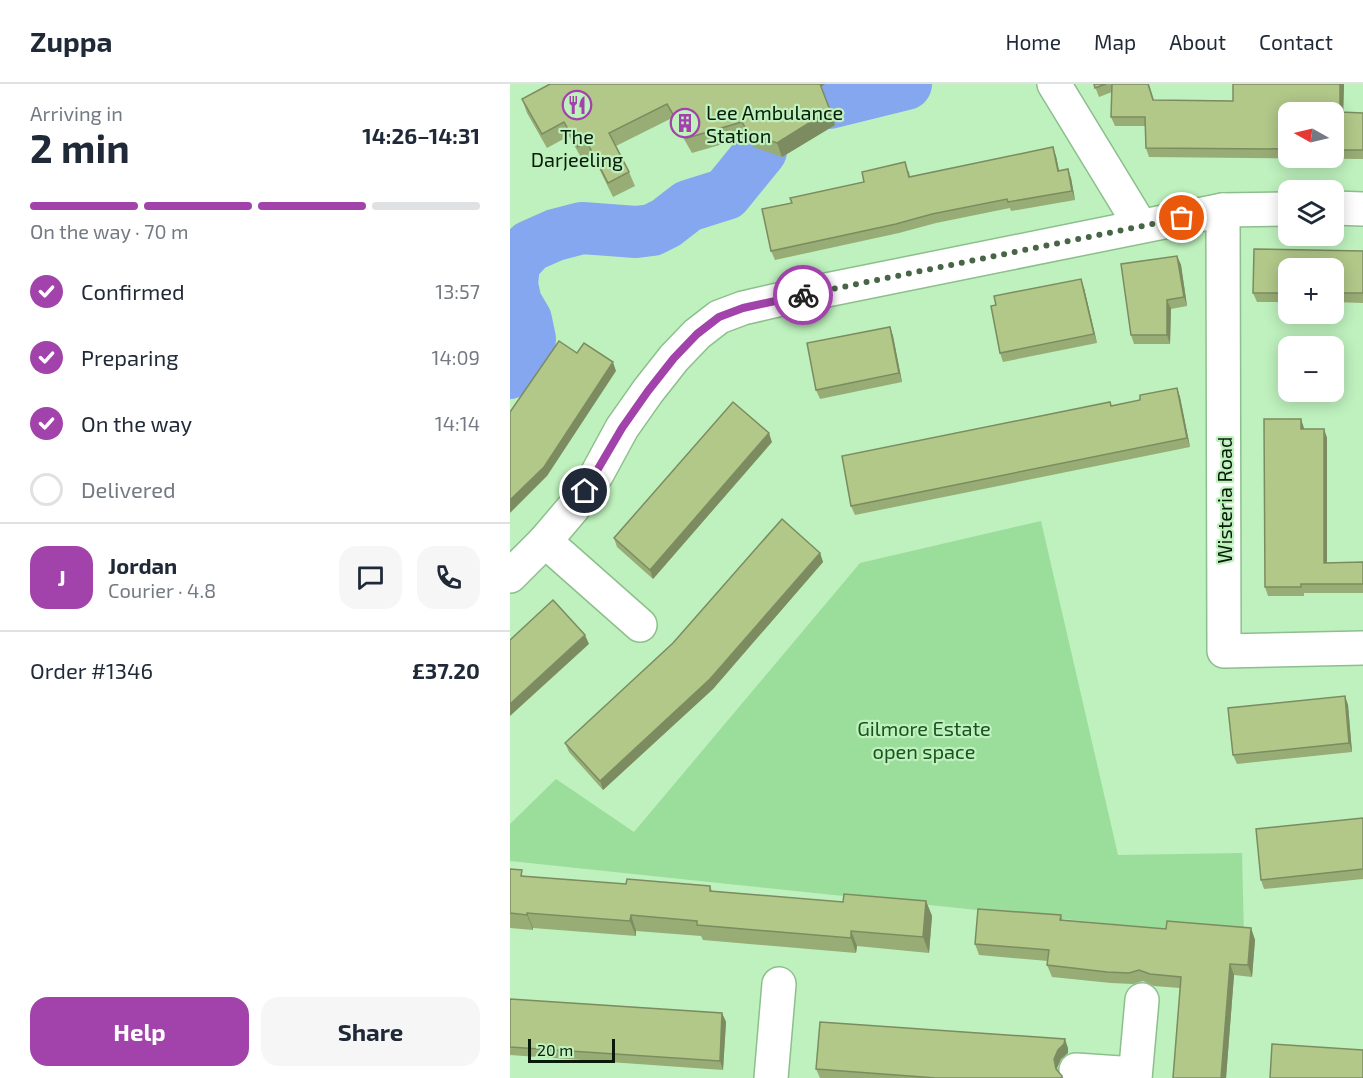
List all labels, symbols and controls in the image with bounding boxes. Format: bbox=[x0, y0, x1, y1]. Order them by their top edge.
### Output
text: Zuppa bbox=[30, 24, 113, 58]
text: Home bbox=[1005, 29, 1061, 54]
text: Map bbox=[1094, 29, 1136, 54]
text: About bbox=[1169, 29, 1226, 54]
text: Contact bbox=[1259, 29, 1333, 54]
restaurant icon: The Darjeeling bbox=[561, 89, 593, 121]
place label: Lee Ambulance Station bbox=[706, 100, 843, 147]
text: Arriving in bbox=[30, 101, 123, 125]
north arrow bbox=[1278, 102, 1344, 168]
map controls bbox=[1278, 102, 1344, 402]
building icon: Lee Ambulance Station bbox=[669, 107, 701, 139]
text: 14:26–14:31 bbox=[362, 122, 480, 148]
text: 2 min bbox=[30, 124, 130, 171]
place label: The Darjeeling bbox=[531, 124, 623, 171]
button: layers bbox=[1278, 180, 1344, 246]
pin bbox=[1156, 192, 1207, 243]
icon: bag bbox=[1165, 201, 1198, 234]
text: On the way · 70 m bbox=[30, 219, 189, 243]
button: + bbox=[1278, 258, 1344, 324]
courier bbox=[773, 265, 833, 325]
icon: check bbox=[30, 275, 63, 308]
text: Confirmed bbox=[81, 278, 185, 304]
text: 13:57 bbox=[435, 279, 480, 303]
icon: bike bbox=[787, 279, 820, 312]
button: − bbox=[1278, 336, 1344, 402]
icon: check bbox=[30, 341, 63, 374]
text: Preparing bbox=[81, 344, 179, 370]
text: 14:09 bbox=[432, 345, 480, 369]
icon: check bbox=[30, 407, 63, 440]
text: On the way bbox=[81, 410, 192, 436]
text: 14:14 bbox=[435, 411, 480, 435]
street label: Wisteria Road bbox=[1212, 437, 1236, 563]
pin bbox=[559, 465, 610, 516]
icon: home bbox=[568, 474, 601, 507]
text: Delivered bbox=[81, 476, 176, 502]
button: chat bbox=[339, 546, 402, 609]
button: phone bbox=[417, 546, 480, 609]
text: Jordan bbox=[108, 552, 177, 578]
text: J bbox=[57, 564, 66, 590]
text: Courier · 4.8 bbox=[108, 578, 216, 602]
text: Order #1346 bbox=[30, 657, 153, 683]
text: £37.20 bbox=[412, 657, 480, 683]
park label: Gilmore Estate open space bbox=[857, 716, 991, 763]
button: Help bbox=[30, 997, 249, 1066]
button: Share bbox=[261, 997, 480, 1066]
scale bar bbox=[528, 1036, 615, 1064]
text: 20 m bbox=[537, 1040, 573, 1059]

